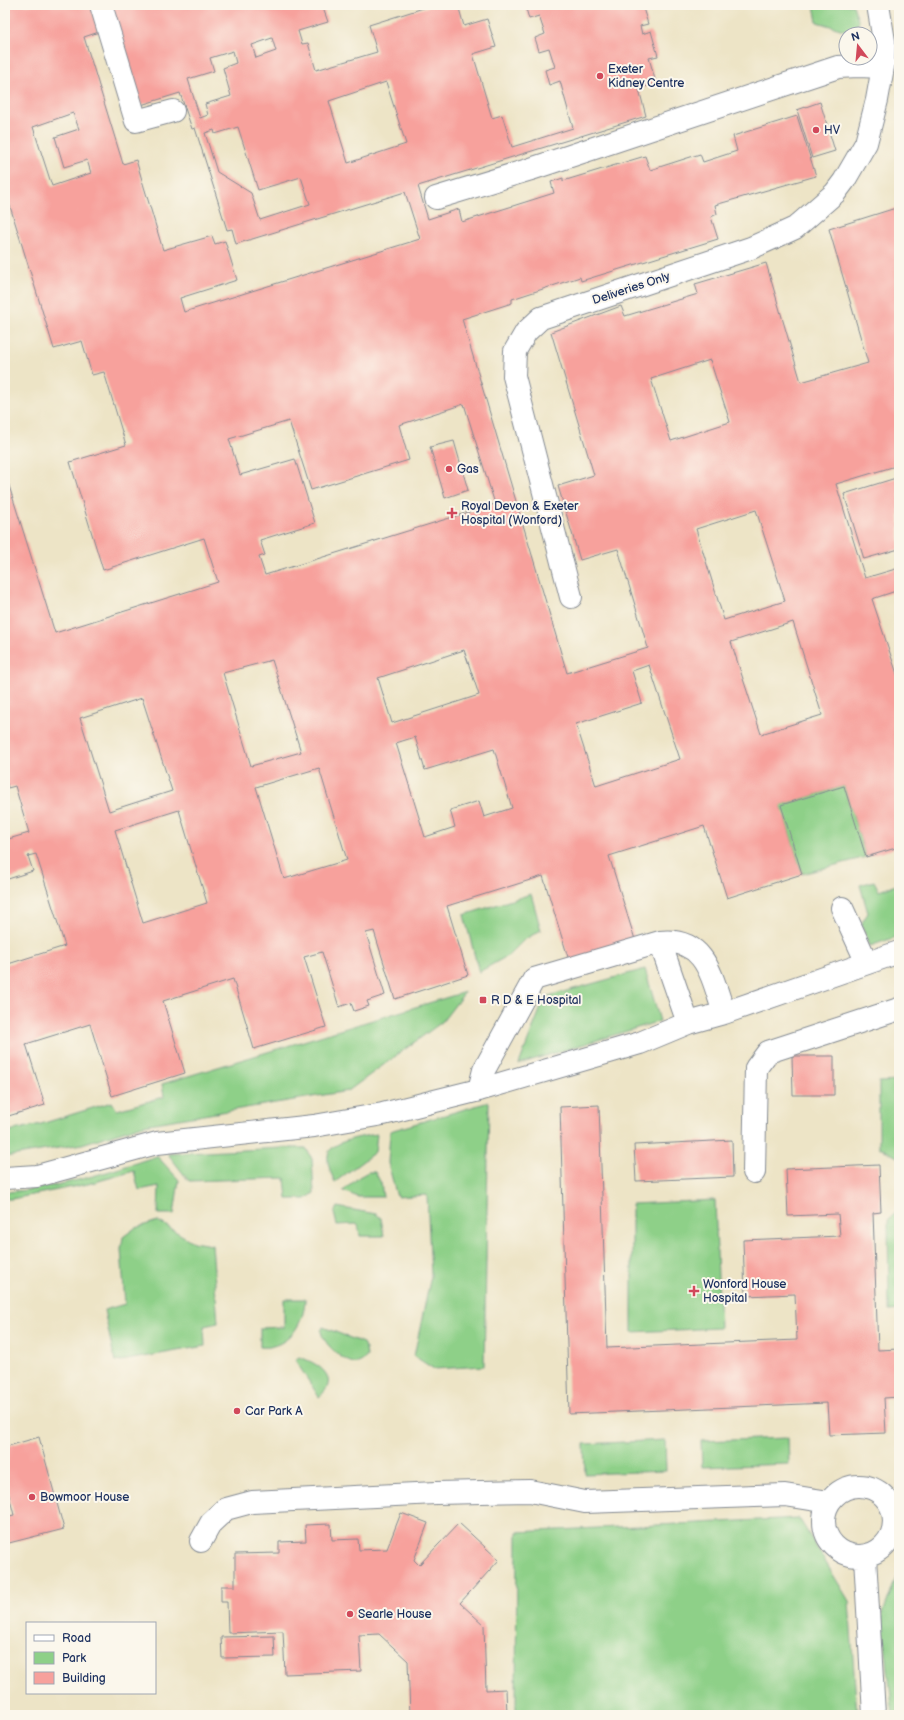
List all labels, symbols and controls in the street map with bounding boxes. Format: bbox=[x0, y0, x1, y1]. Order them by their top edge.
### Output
north arrow bbox=[838, 26, 878, 66]
text: N bbox=[850, 29, 861, 44]
place label: Exeter Kidney Centre bbox=[608, 62, 684, 91]
marker: Exeter Kidney Centre bbox=[595, 71, 605, 81]
place label: HV bbox=[824, 123, 841, 138]
marker: HV bbox=[811, 125, 821, 135]
street label: Deliveries Only bbox=[590, 269, 673, 308]
place label: Gas bbox=[457, 462, 479, 477]
marker: Gas bbox=[444, 464, 454, 474]
place label: Royal Devon & Exeter Hospital (Wonford) bbox=[461, 499, 579, 528]
marker: Royal Devon & Exeter Hospital (Wonford) bbox=[446, 507, 458, 519]
place label: R D & E Hospital bbox=[491, 993, 581, 1008]
marker: R D & E Hospital bbox=[478, 995, 488, 1005]
place label: Wonford House Hospital bbox=[703, 1277, 786, 1306]
marker: Wonford House Hospital bbox=[688, 1285, 700, 1297]
place label: Car Park A bbox=[245, 1404, 303, 1419]
marker: Car Park A bbox=[232, 1406, 242, 1416]
place label: Bowmoor House bbox=[40, 1490, 129, 1505]
marker: Bowmoor House bbox=[27, 1492, 37, 1502]
place label: Searle House bbox=[358, 1607, 432, 1622]
marker: Searle House bbox=[345, 1609, 355, 1619]
legend bbox=[26, 1622, 156, 1694]
text: Road bbox=[62, 1631, 91, 1646]
text: Park bbox=[62, 1651, 86, 1666]
text: Building bbox=[62, 1671, 106, 1686]

